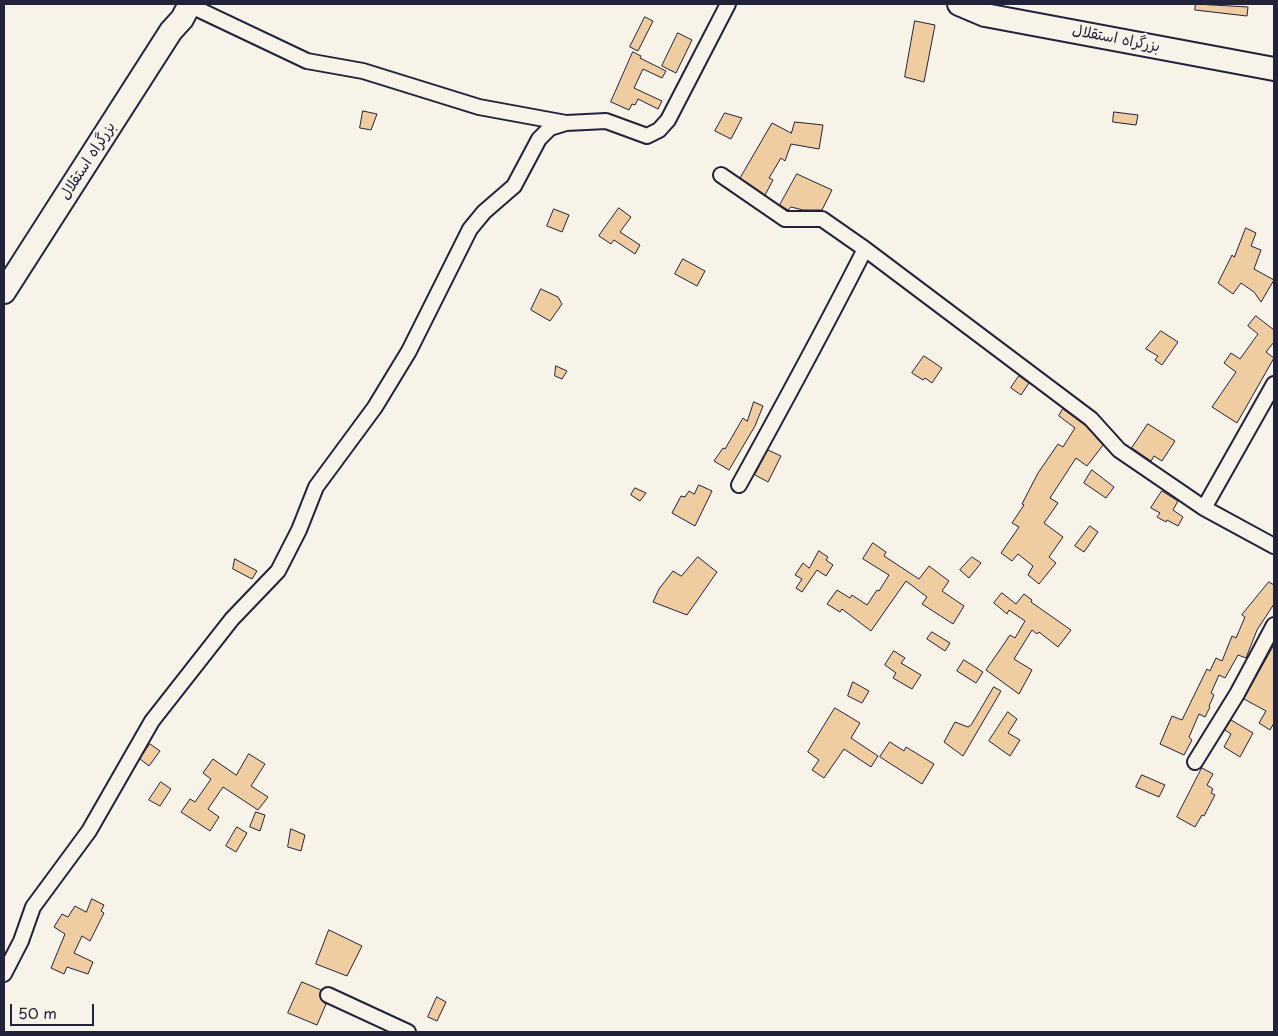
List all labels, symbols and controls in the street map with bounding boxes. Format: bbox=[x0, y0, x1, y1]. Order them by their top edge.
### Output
street label: بزرگراه استقلال bbox=[1071, 22, 1161, 56]
street label: بزرگراه استقلال bbox=[56, 119, 120, 203]
scale bar bbox=[12, 994, 96, 1026]
text: 50 m bbox=[18, 1001, 57, 1024]

